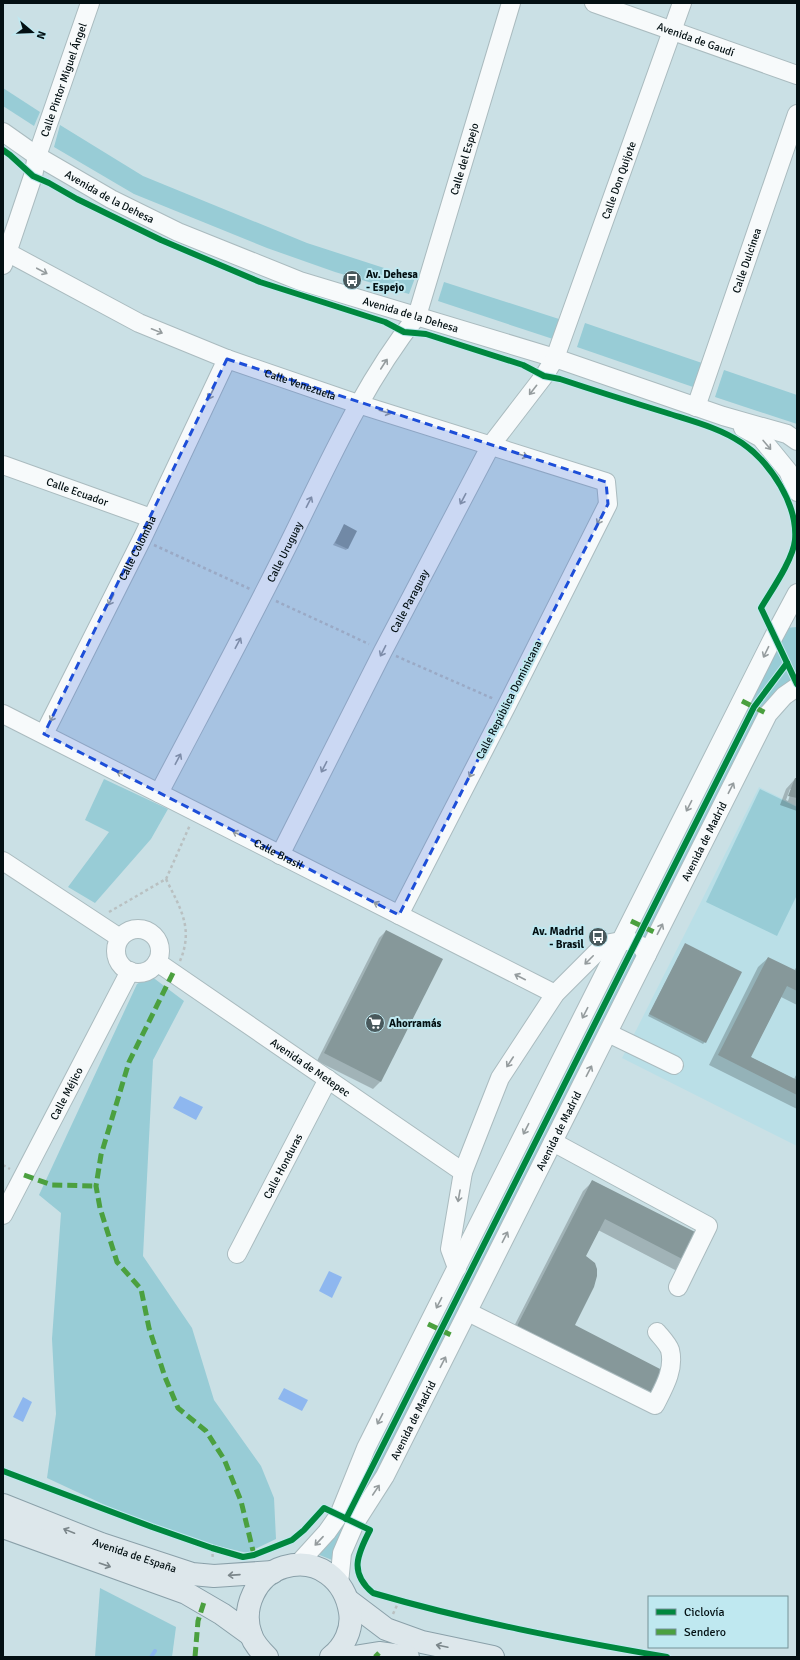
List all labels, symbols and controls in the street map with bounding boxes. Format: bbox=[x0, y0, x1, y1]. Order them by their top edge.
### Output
north arrow bbox=[12, 12, 52, 52]
street label: Avenida de Gaudí bbox=[655, 19, 736, 59]
street label: Calle Pintor Miguel Ángel bbox=[38, 21, 89, 138]
text: N bbox=[34, 29, 48, 41]
street label: Calle del Espejo bbox=[447, 121, 481, 196]
street label: Calle Don Quijote bbox=[599, 140, 638, 221]
street label: Avenida de la Dehesa bbox=[63, 167, 157, 226]
street label: Calle Dulcinea bbox=[729, 226, 764, 295]
one-way arrow bbox=[35, 268, 47, 276]
place label: Av. Dehesa - Espejo bbox=[366, 268, 418, 294]
bus stop icon: Av. Dehesa - Espejo bbox=[341, 269, 363, 291]
street label: Avenida de la Dehesa bbox=[361, 294, 461, 335]
one-way arrow bbox=[151, 327, 163, 335]
one-way arrow bbox=[380, 359, 388, 370]
street label: Calle Venezuela bbox=[263, 366, 338, 403]
one-way arrow bbox=[529, 384, 537, 395]
one-way arrow bbox=[207, 388, 214, 400]
one-way arrow bbox=[378, 409, 391, 416]
one-way arrow bbox=[762, 440, 771, 451]
one-way arrow bbox=[516, 452, 529, 459]
street label: Calle Ecuador bbox=[45, 475, 110, 509]
one-way arrow bbox=[458, 492, 466, 504]
one-way arrow bbox=[306, 497, 313, 509]
street label: Calle Colombia bbox=[116, 513, 159, 583]
one-way arrow bbox=[596, 513, 603, 525]
street label: Calle Uruguay bbox=[264, 518, 305, 584]
street label: Calle Paraguay bbox=[387, 566, 432, 635]
one-way arrow bbox=[107, 593, 115, 605]
one-way arrow bbox=[234, 638, 242, 650]
street label: Calle República Dominicana bbox=[473, 638, 545, 761]
one-way arrow bbox=[379, 645, 386, 657]
one-way arrow bbox=[761, 646, 769, 658]
one-way arrow bbox=[49, 710, 56, 722]
one-way arrow bbox=[174, 753, 182, 765]
one-way arrow bbox=[320, 761, 328, 773]
one-way arrow bbox=[468, 766, 475, 778]
one-way arrow bbox=[117, 770, 129, 777]
one-way arrow bbox=[728, 783, 735, 795]
street label: Avenida de Madrid bbox=[679, 799, 729, 883]
one-way arrow bbox=[685, 800, 692, 812]
one-way arrow bbox=[232, 829, 244, 837]
street label: Calle Brasil bbox=[252, 836, 305, 872]
one-way arrow bbox=[373, 901, 385, 908]
one-way arrow bbox=[657, 924, 664, 936]
place label: Av. Madrid - Brasil bbox=[532, 925, 585, 951]
bus stop icon: Av. Madrid - Brasil bbox=[587, 926, 609, 948]
one-way arrow bbox=[584, 955, 594, 965]
one-way arrow bbox=[514, 972, 526, 980]
one-way arrow bbox=[581, 1007, 588, 1019]
supermarket icon: Ahorramás bbox=[364, 1012, 386, 1034]
place label: Ahorramás bbox=[389, 1017, 442, 1030]
street label: Avenida de Metepec bbox=[268, 1035, 353, 1099]
one-way arrow bbox=[506, 1056, 514, 1068]
street label: Calle Méjico bbox=[47, 1065, 85, 1122]
one-way arrow bbox=[586, 1065, 593, 1077]
street label: Avenida de Madrid bbox=[533, 1089, 584, 1173]
one-way arrow bbox=[522, 1123, 530, 1135]
street label: Calle Honduras bbox=[260, 1131, 305, 1201]
one-way arrow bbox=[455, 1189, 463, 1202]
one-way arrow bbox=[502, 1231, 510, 1243]
one-way arrow bbox=[435, 1296, 442, 1308]
one-way arrow bbox=[439, 1357, 447, 1369]
street label: Avenida de Madrid bbox=[388, 1378, 438, 1462]
one-way arrow bbox=[376, 1412, 384, 1424]
one-way arrow bbox=[372, 1485, 380, 1496]
one-way arrow bbox=[64, 1527, 76, 1534]
street label: Avenida de España bbox=[91, 1535, 179, 1575]
one-way arrow bbox=[315, 1535, 324, 1545]
one-way arrow bbox=[99, 1561, 111, 1569]
one-way arrow bbox=[228, 1571, 241, 1578]
legend bbox=[648, 1596, 788, 1648]
text: Ciclovía bbox=[684, 1605, 725, 1620]
text: Sendero bbox=[684, 1625, 726, 1640]
one-way arrow bbox=[435, 1642, 448, 1650]

